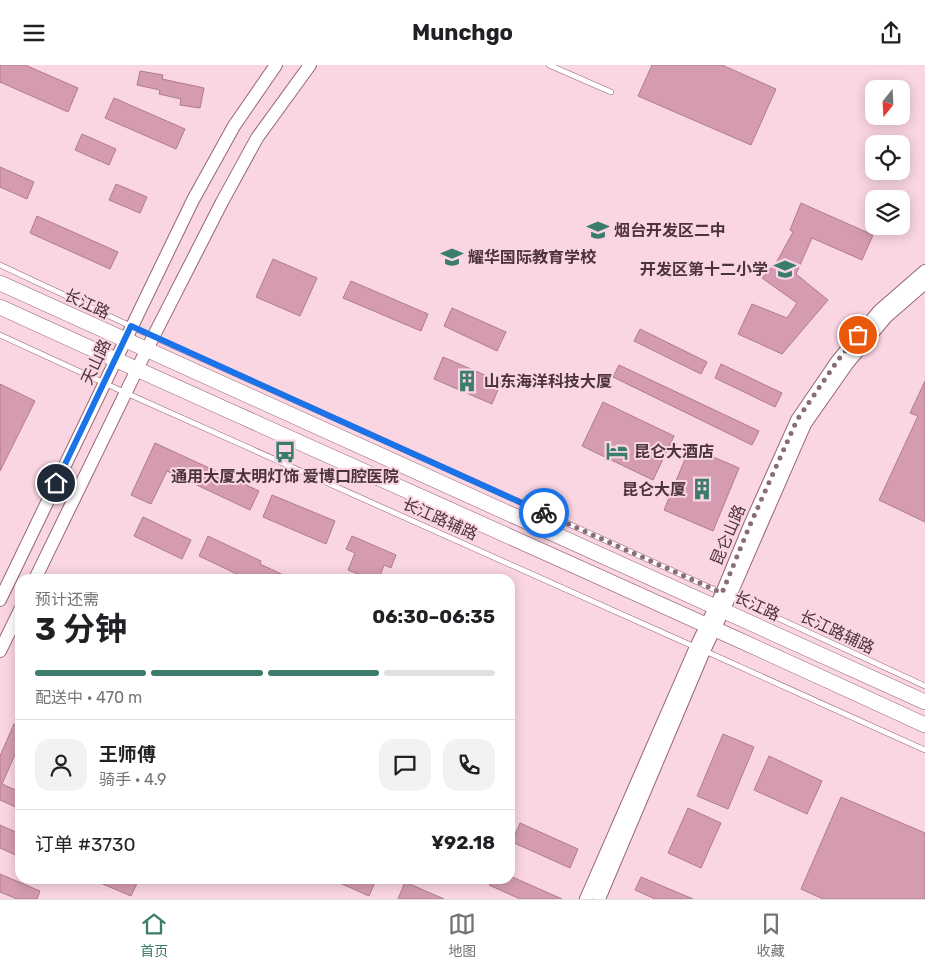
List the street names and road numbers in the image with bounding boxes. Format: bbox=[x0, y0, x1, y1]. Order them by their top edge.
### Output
street label: 长江路 bbox=[61, 285, 113, 323]
street label: 天山路 bbox=[77, 336, 115, 388]
street label: 长江路辅路 bbox=[400, 494, 480, 544]
street label: 昆仑山路 bbox=[707, 502, 749, 568]
street label: 长江路 bbox=[731, 587, 783, 625]
street label: 长江路辅路 bbox=[797, 606, 877, 658]

